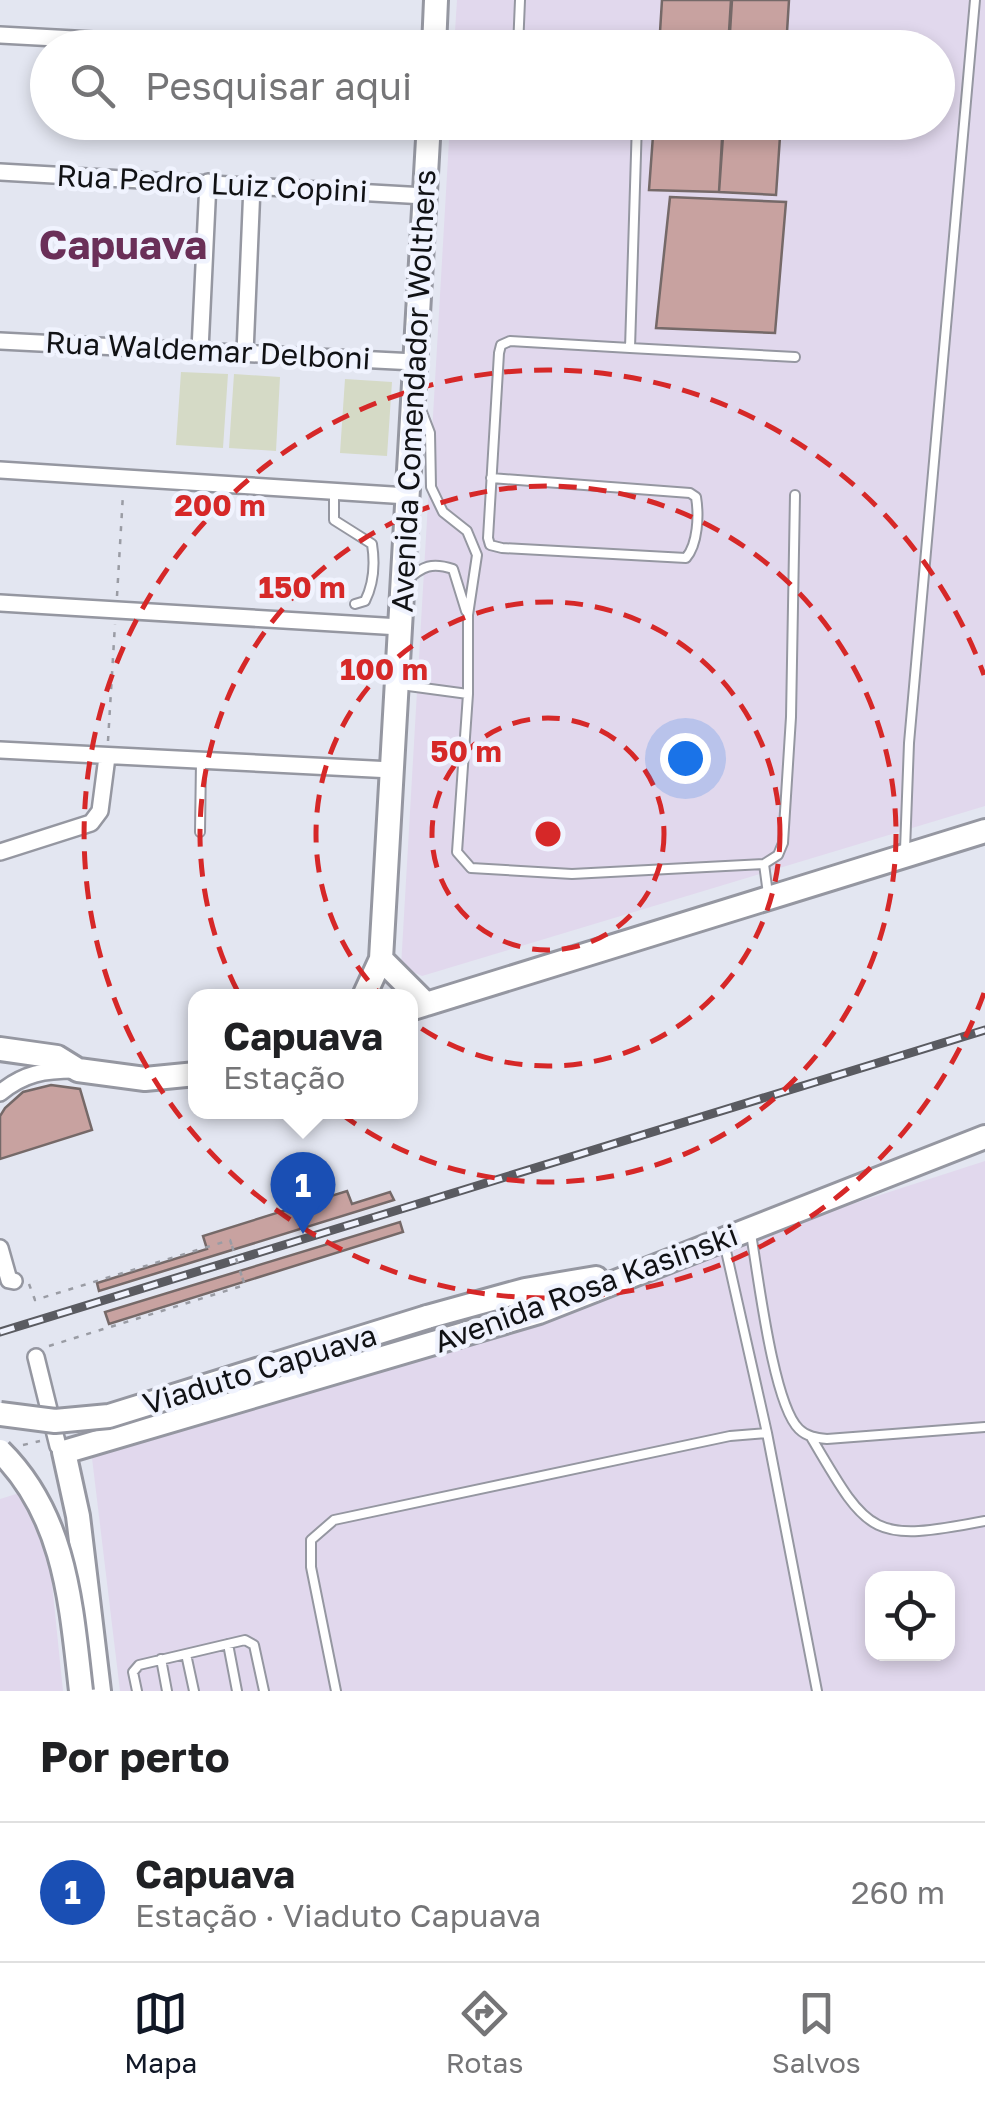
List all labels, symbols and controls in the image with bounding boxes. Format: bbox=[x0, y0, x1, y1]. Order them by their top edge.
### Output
search box bbox=[30, 30, 955, 140]
icon: search bbox=[65, 58, 120, 113]
text: Pesquisar aqui bbox=[145, 63, 412, 108]
street label: Rua Pedro Luiz Copini bbox=[56, 157, 368, 209]
street label: Avenida Comendador Wolthers bbox=[383, 169, 443, 613]
district label: Capuava bbox=[39, 220, 207, 268]
street label: Rua Waldemar Delboni bbox=[44, 324, 372, 377]
text: 200 m bbox=[174, 487, 266, 523]
text: 150 m bbox=[259, 569, 346, 605]
text: 100 m bbox=[340, 651, 428, 687]
text: 50 m bbox=[430, 733, 502, 769]
your location bbox=[660, 733, 711, 784]
centre of rings bbox=[530, 816, 566, 852]
popup bbox=[188, 989, 418, 1119]
text: Capuava bbox=[223, 1013, 383, 1058]
text: Estação bbox=[223, 1058, 345, 1096]
pin: 1 bbox=[270, 1152, 336, 1234]
street label: Avenida Rosa Kasinski bbox=[429, 1216, 742, 1360]
street label: Viaduto Capuava bbox=[139, 1316, 381, 1422]
map controls bbox=[865, 1571, 955, 1661]
button: locate bbox=[865, 1571, 955, 1661]
text: Por perto bbox=[40, 1731, 230, 1781]
text: Capuava bbox=[135, 1851, 295, 1896]
text: 1 bbox=[64, 1873, 81, 1911]
text: 260 m bbox=[851, 1873, 945, 1911]
text: Estação · Viaduto Capuava bbox=[135, 1896, 541, 1934]
tab: Mapa bbox=[124, 1986, 197, 2079]
tab: Rotas bbox=[446, 1986, 523, 2079]
tab: Salvos bbox=[772, 1986, 861, 2079]

